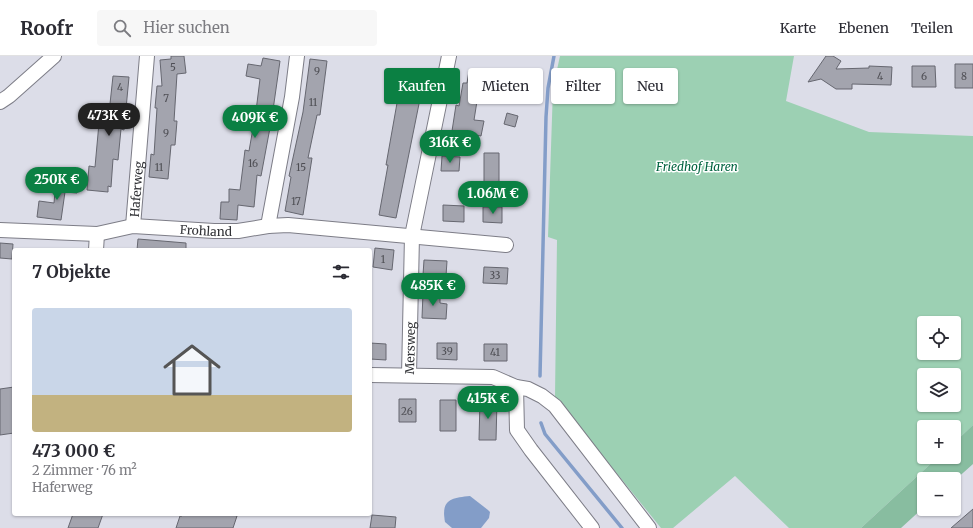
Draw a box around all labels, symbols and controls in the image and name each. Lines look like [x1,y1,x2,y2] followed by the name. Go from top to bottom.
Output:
[97,10,377,46] search box
[20,16,73,40] text: Roofr
[111,17,133,39] icon: search
[143,18,230,37] text: Hier suchen
[780,19,816,37] text: Karte
[838,19,889,37] text: Ebenen
[911,19,953,37] text: Teilen
[170,61,176,74] house number: 5
[314,65,320,78] house number: 9
[384,68,460,104] chip: Kaufen
[468,68,543,104] chip: Mieten
[551,68,615,104] chip: Filter
[623,68,678,104] chip: Neu
[877,70,883,83] house number: 4
[921,70,927,83] house number: 6
[961,70,967,83] house number: 8
[117,81,123,94] house number: 4
[163,92,169,105] house number: 7
[309,96,318,109] house number: 11
[76,103,142,137] pin: 473K €
[222,105,288,139] pin: 409K €
[87,107,131,124] text: 473K €
[232,109,278,126] text: 409K €
[163,127,169,140] house number: 9
[417,130,483,164] pin: 316K €
[429,134,471,151] text: 316K €
[248,157,258,170] house number: 16
[655,159,738,174] park label: Friedhof Haren
[126,160,146,218] street label: Haferweg
[155,161,164,174] house number: 11
[296,161,306,174] house number: 15
[24,167,90,201] pin: 250K €
[34,171,80,188] text: 250K €
[456,181,530,215] pin: 1.06M €
[467,185,519,202] text: 1.06M €
[291,195,301,208] house number: 17
[179,221,232,239] street label: Frohland
[381,253,386,266] house number: 1
[32,261,110,283] text: 7 Objekte
[330,261,352,283] icon: filters
[490,269,501,282] house number: 33
[400,273,466,307] pin: 485K €
[410,277,456,294] text: 485K €
[917,316,961,516] map controls
[917,316,961,360] button: locate
[402,321,418,375] street label: Mersweg
[156,334,228,406] icon: home
[441,345,453,358] house number: 39
[490,346,500,359] house number: 41
[917,368,961,412] button: layers
[455,386,521,420] pin: 415K €
[467,390,509,407] text: 415K €
[401,405,413,418] house number: 26
[917,420,961,464] button: +
[32,440,115,462] text: 473 000 €
[32,462,137,479] text: 2 Zimmer · 76 m²
[917,472,961,516] button: −
[32,479,93,496] text: Haferweg

